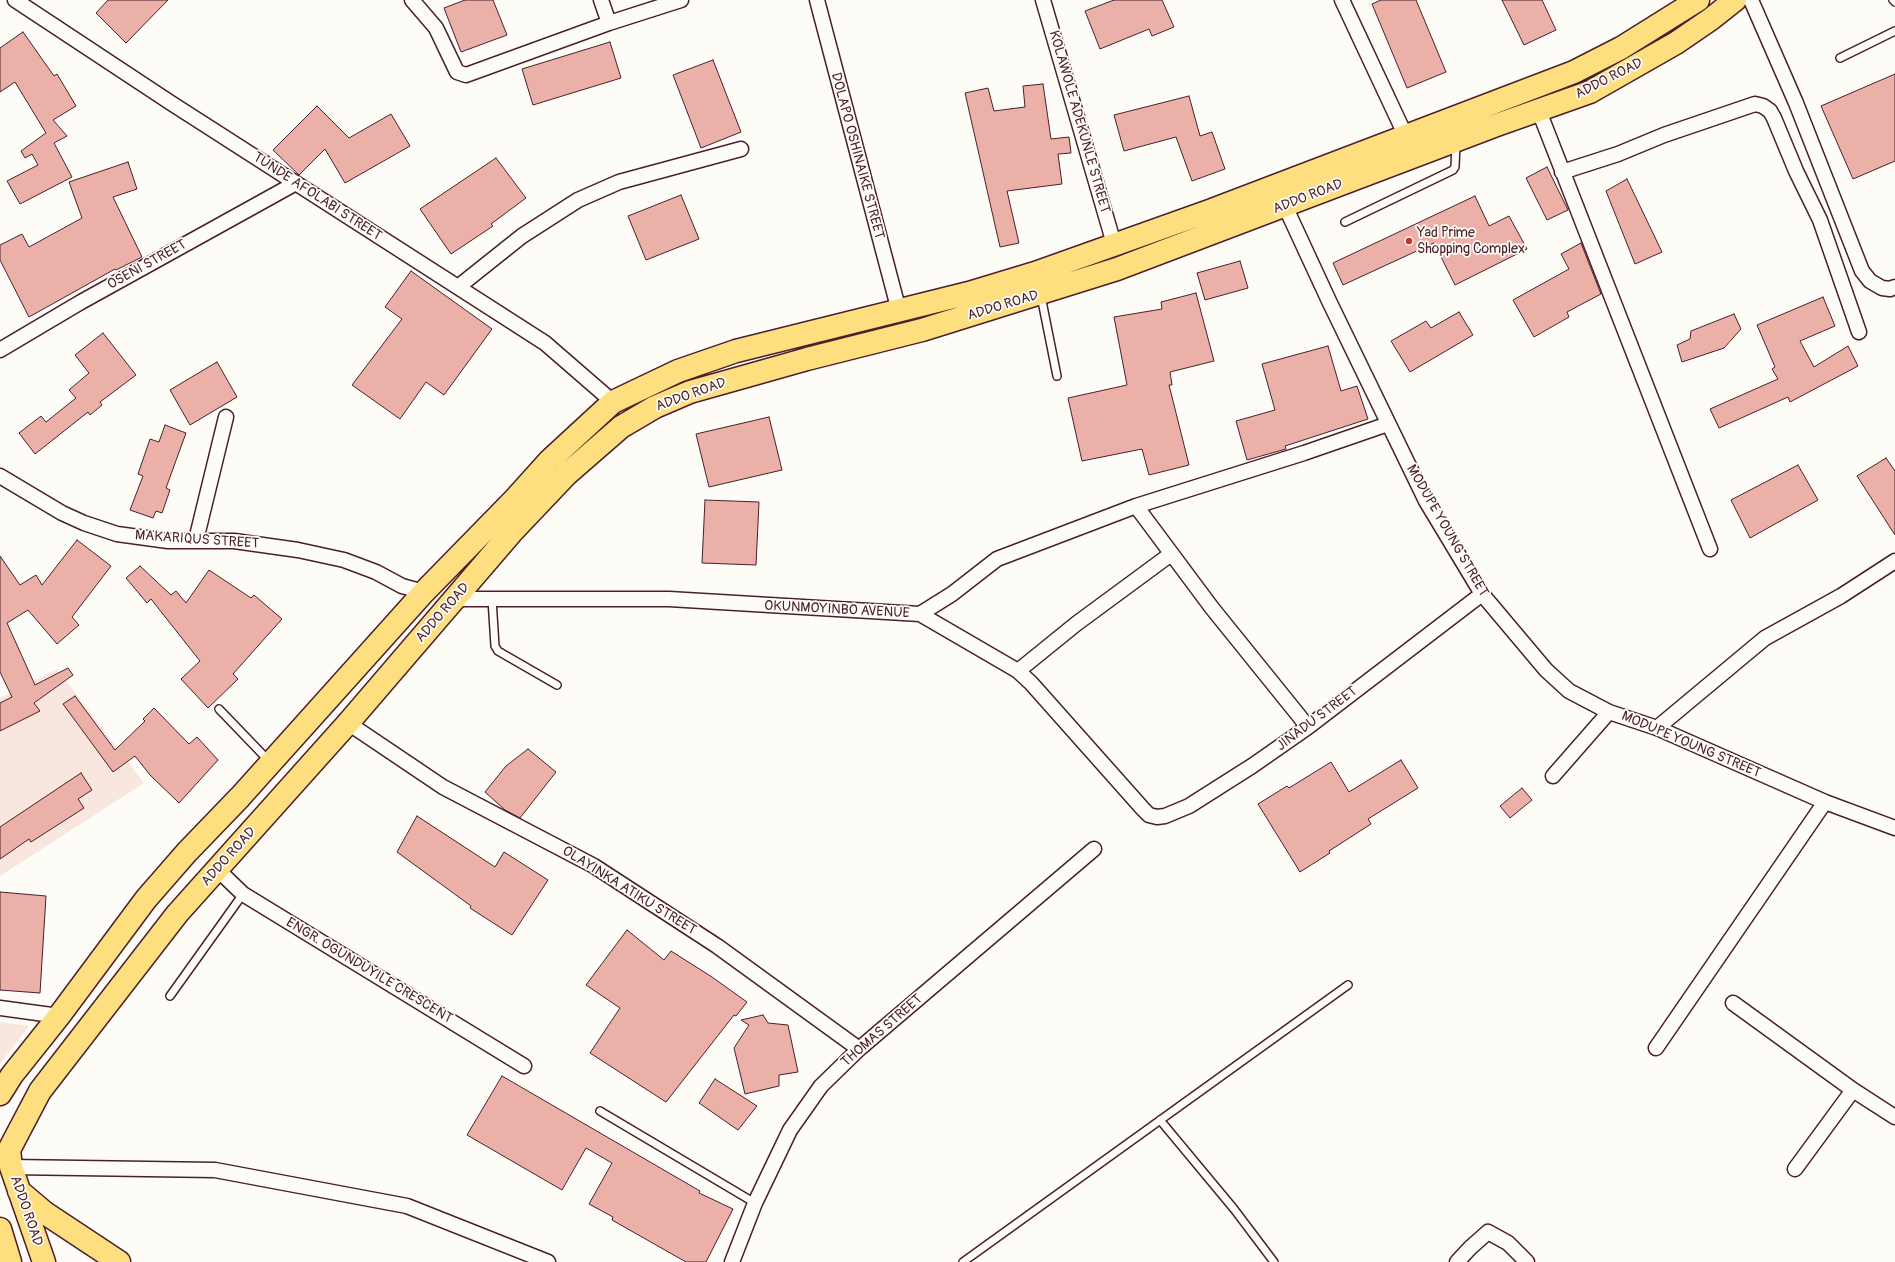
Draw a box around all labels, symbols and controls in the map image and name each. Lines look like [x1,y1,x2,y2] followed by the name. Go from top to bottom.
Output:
[1045,29,1113,215] street label: KOLAWOLE ADEKUNLE STREET
[1572,55,1646,103] street label: ADDO ROAD
[827,71,887,241] street label: DOLAPO OSHINAIKE STREET
[250,149,384,245] street label: TUNDE AFOLABI STREET
[1271,176,1345,218] street label: ADDO ROAD
[1417,225,1525,258] place label: Yad Prime Shopping Complex
[105,236,189,294] street label: OSENI STREET
[1404,236,1414,246] marker: Yad Prime Shopping Complex
[965,287,1041,325] street label: ADDO ROAD
[654,375,728,415] street label: ADDO ROAD
[1402,462,1492,600] street label: MODUPE YOUNG STREET
[134,527,260,553] street label: MAKARIQUS STREET
[413,580,473,646] street label: ADDO ROAD
[764,598,910,622] street label: OKUNMOYINBO AVENUE
[1273,683,1361,755] street label: JINADU STREET
[1619,708,1763,782] street label: MODUPE YOUNG STREET
[198,824,260,890] street label: ADDO ROAD
[559,843,699,939] street label: OLAYINKA ATIKU STREET
[283,915,455,1027] street label: ENGR. OGUNDUYILE CRESCENT
[838,991,926,1071] street label: THOMAS STREET
[6,1174,46,1248] street label: ADDO ROAD

